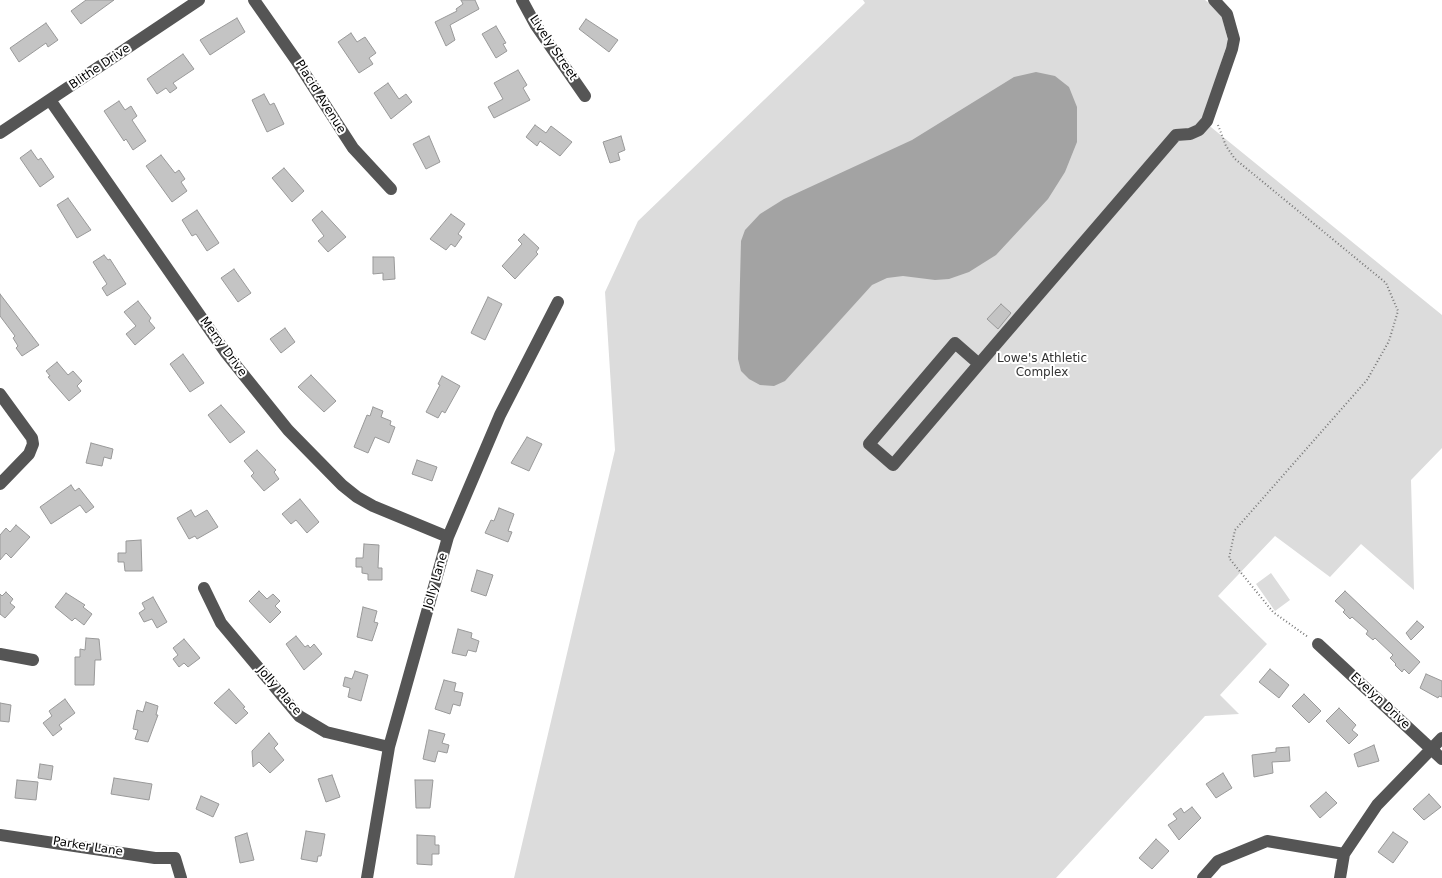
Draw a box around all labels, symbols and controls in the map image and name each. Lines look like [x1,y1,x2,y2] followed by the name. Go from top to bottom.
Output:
[526,13,580,83] street label: Lively Street
[67,41,133,93] street label: Blithe Drive
[292,58,348,136] street label: Placid Avenue
[197,314,249,380] street label: Merry Drive
[997,352,1087,380] park label: Lowe's Athletic Complex
[421,551,451,611] street label: Jolly Lane
[254,663,304,719] street label: Jolly Place
[1347,670,1413,732] street label: Evelyn Drive
[52,834,124,860] street label: Parker Lane

